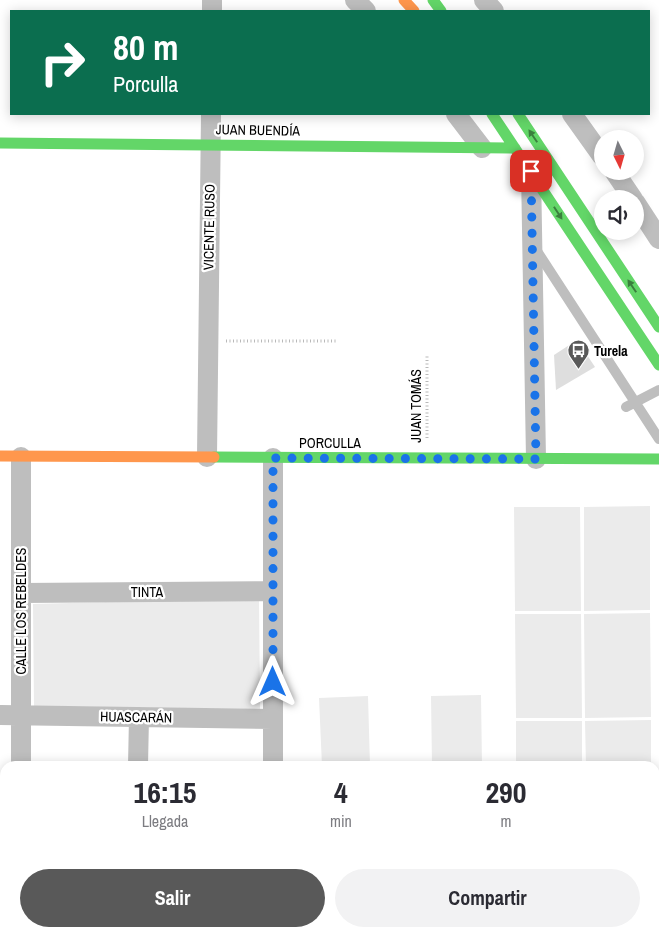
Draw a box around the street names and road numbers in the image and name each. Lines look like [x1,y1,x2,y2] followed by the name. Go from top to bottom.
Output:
[216,120,301,140] street label: JUAN BUENDÍA
[199,184,219,270] street label: VICENTE RUSO
[407,369,425,443] street label: JUAN TOMÁS
[299,434,361,452] street label: PORCULLA
[12,547,30,674] street label: CALLE LOS REBELDES
[131,583,164,601] street label: TINTA
[100,707,172,727] street label: HUASCARÁN

